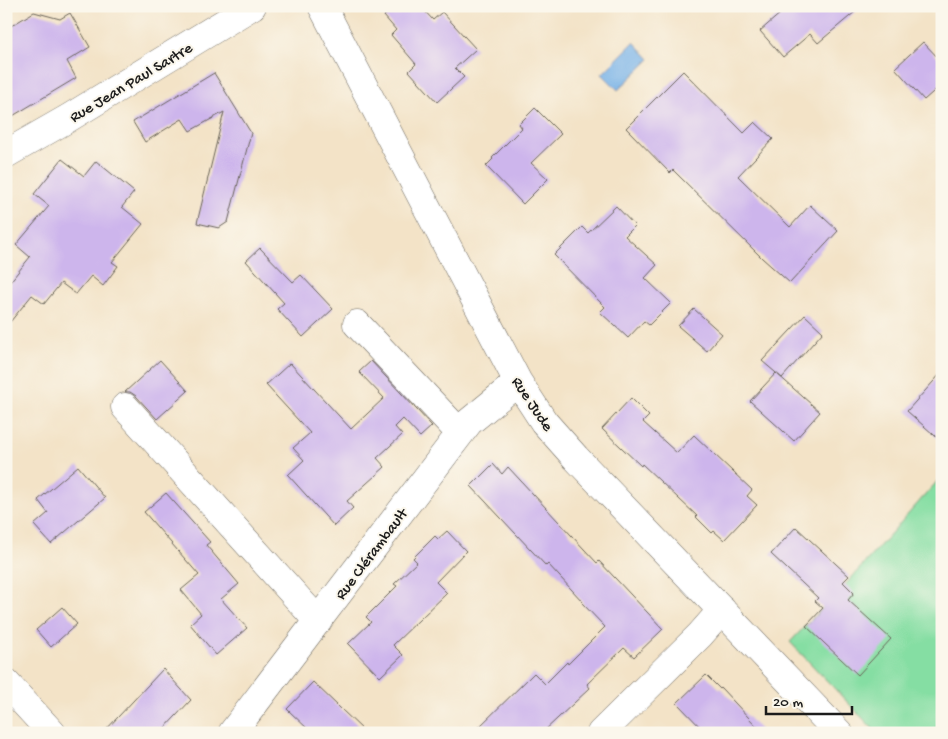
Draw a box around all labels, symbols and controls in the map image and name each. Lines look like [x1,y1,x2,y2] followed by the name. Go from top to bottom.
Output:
[67,39,197,128] street label: Rue Jean Paul Sartre
[506,374,557,436] street label: Rue Jude
[332,505,414,604] street label: Rue Clérambault
[766,684,852,716] scale bar
[773,694,803,712] text: 20 m

